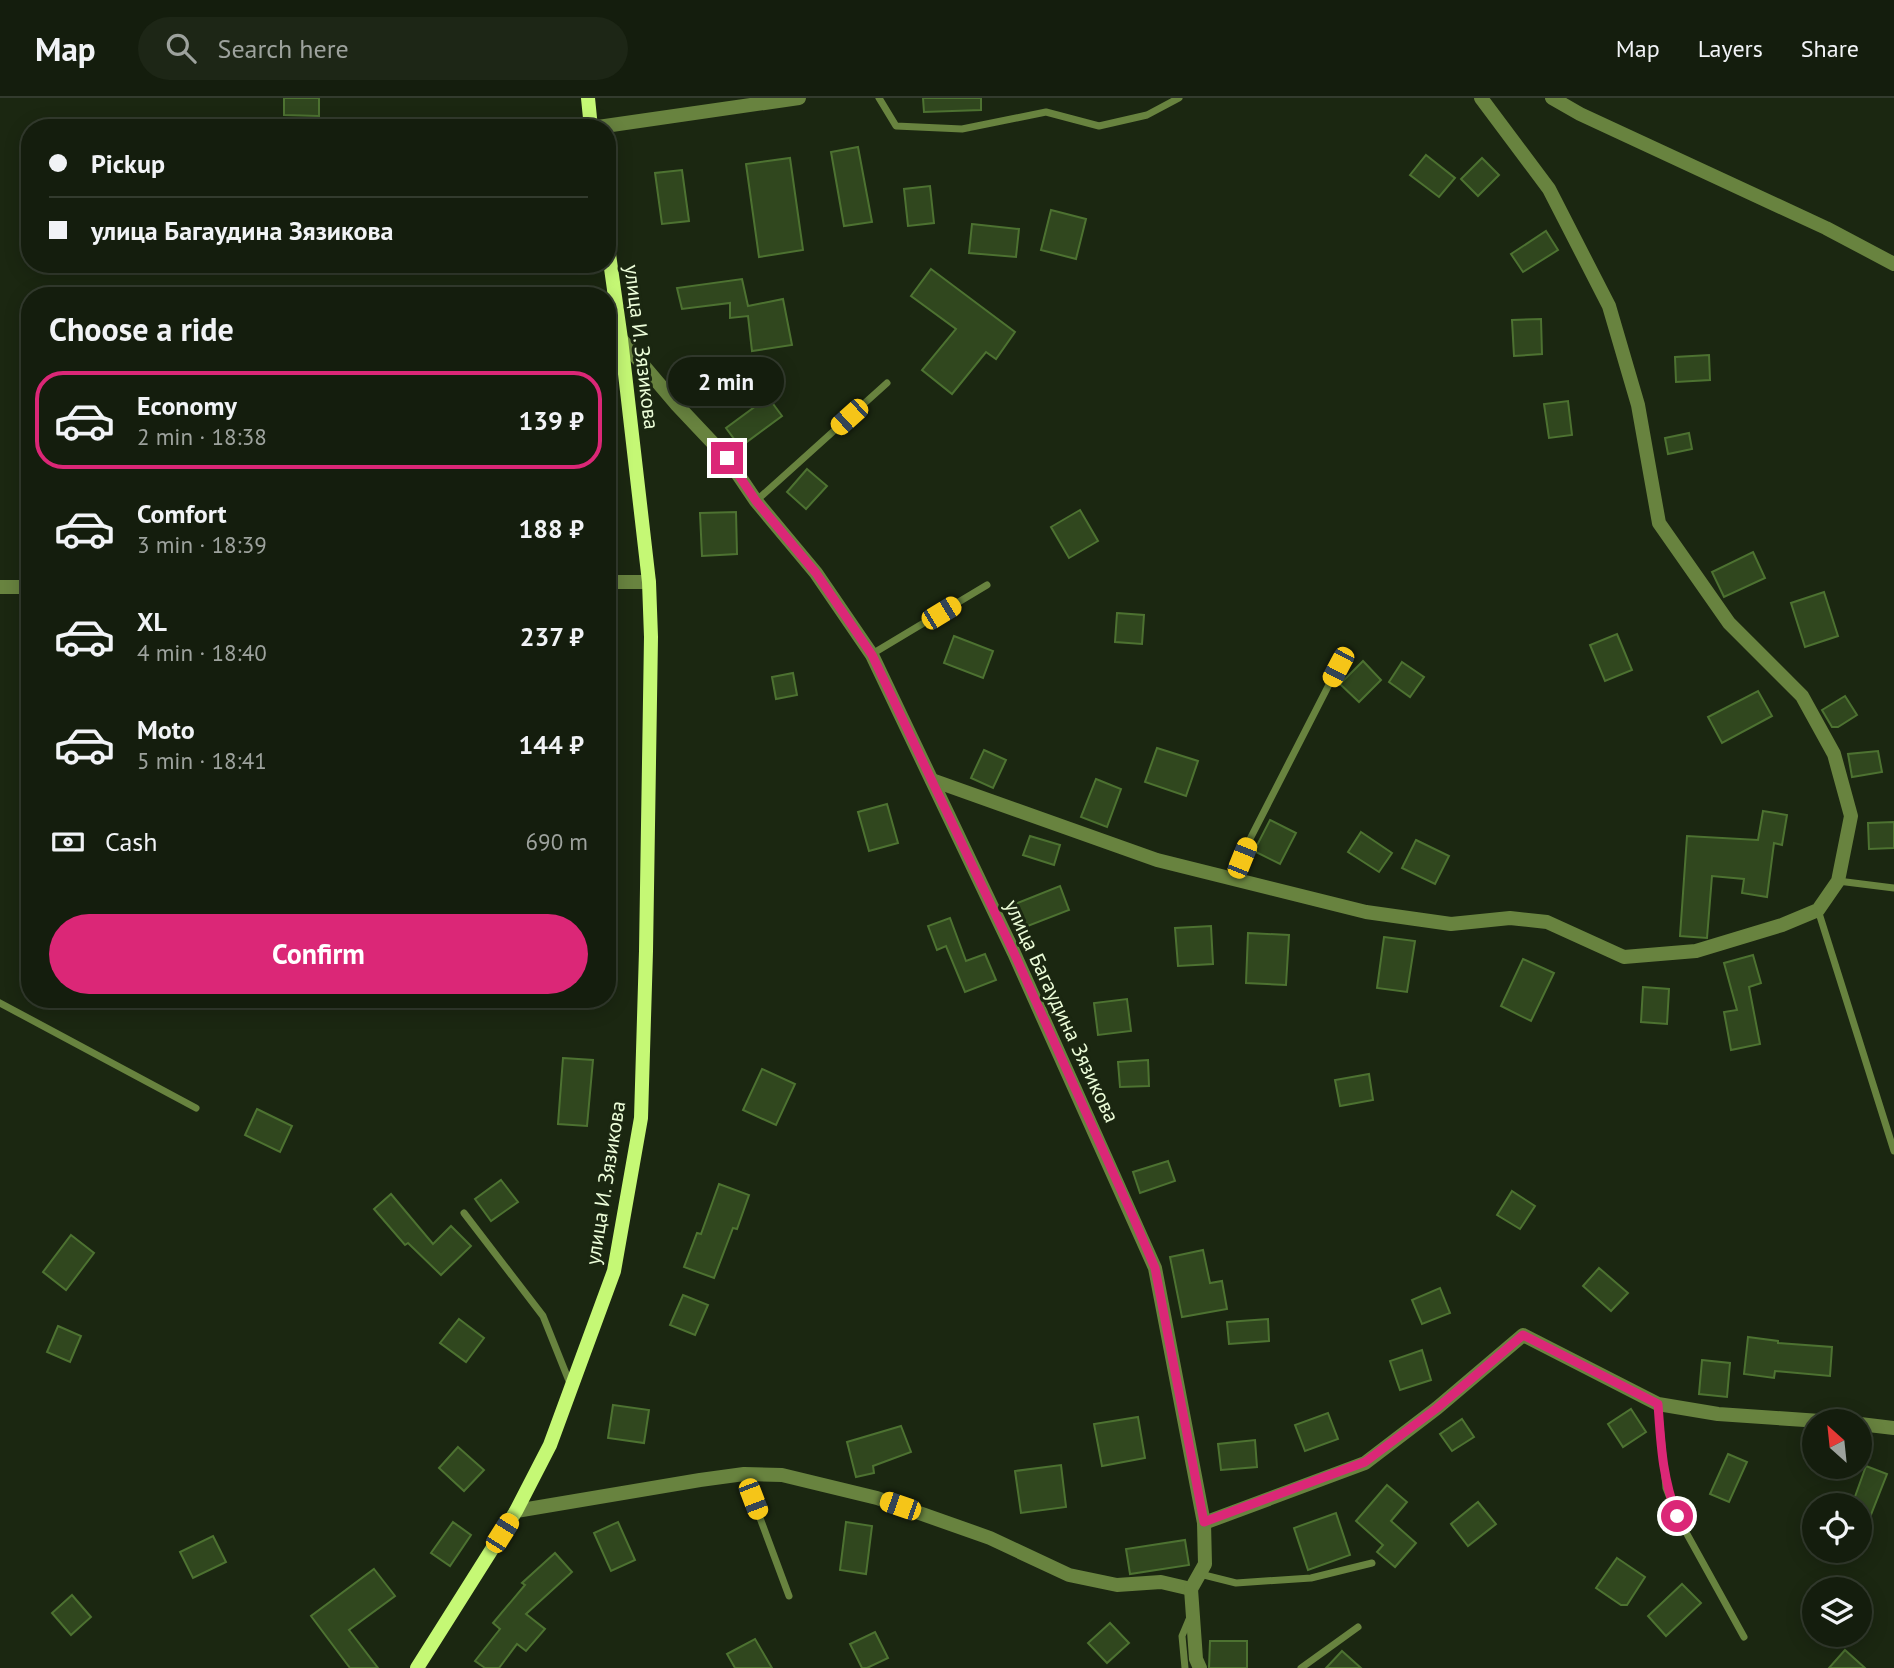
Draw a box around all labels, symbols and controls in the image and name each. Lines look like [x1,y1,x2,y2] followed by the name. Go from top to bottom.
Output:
[138,17,628,80] search box
[35,27,96,70] text: Map
[162,29,200,67] icon: search
[218,32,349,65] text: Search here
[1616,33,1660,64] text: Map
[1698,33,1763,64] text: Layers
[1801,33,1859,64] text: Share
[91,147,165,180] text: Pickup
[91,214,393,247] text: улица Багаудина Зязикова
[618,263,666,431] street label: улица И. Зязикова
[49,308,234,350] text: Choose a ride
[669,356,785,406] callout: 2 min
[698,367,754,396] text: 2 min
[53,389,116,452] icon: car
[137,389,237,422] text: Economy
[827,395,872,439] car
[518,404,584,437] text: 139 ₽
[137,422,267,451] text: 2 min · 18:38
[711,442,743,474] route end
[53,497,116,560] icon: car
[137,497,227,530] text: Comfort
[518,512,584,545] text: 188 ₽
[137,530,267,559] text: 3 min · 18:39
[918,593,965,633] car
[53,605,116,668] icon: car
[137,605,167,638] text: XL
[520,620,584,653] text: 237 ₽
[137,638,267,667] text: 4 min · 18:40
[1319,644,1358,690] car
[53,713,116,776] icon: car
[137,713,195,746] text: Moto
[518,728,584,761] text: 144 ₽
[137,746,267,775] text: 5 min · 18:41
[49,823,87,861] icon: cash
[105,825,157,858] text: Cash
[526,827,588,856] text: 690 m
[1225,835,1260,881] car
[998,895,1126,1127] street label: улица Багаудина Зязикова
[49,914,588,994] button: Confirm
[579,1099,631,1267] street label: улица И. Зязикова
[1802,1409,1872,1479] north arrow
[1802,1409,1872,1647] map controls
[736,1476,771,1522] car
[877,1489,924,1523] car
[1802,1493,1872,1563] button: locate
[1661,1500,1693,1532] route start
[482,1510,523,1556] car
[1802,1577,1872,1647] button: layers

